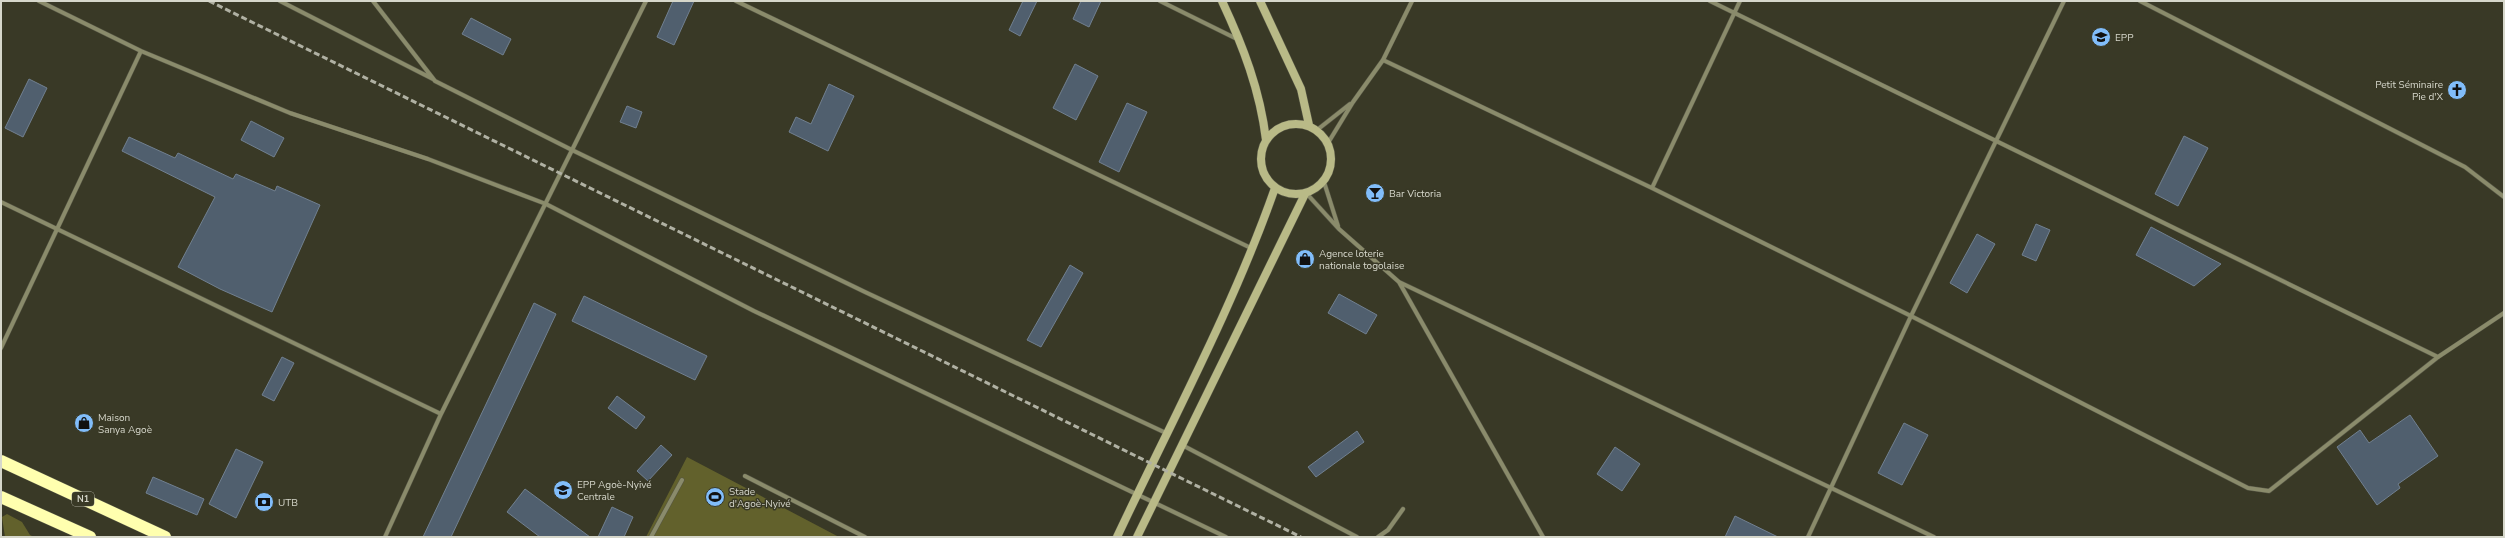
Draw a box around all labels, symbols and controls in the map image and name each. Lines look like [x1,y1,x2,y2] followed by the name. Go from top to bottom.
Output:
[2090,26,2112,48] school or university icon: EPP
[2115,31,2134,45] place label: EPP
[2375,78,2443,104] place label: Petit Séminaire Pie d'X
[2446,79,2468,101] church icon: Petit Séminaire Pie d'X
[1364,182,1386,204] bar icon: Bar Victoria
[1389,187,1441,201] place label: Bar Victoria
[1319,247,1404,273] place label: Agence loterie nationale togolaise
[1294,248,1316,270] shop icon: Agence loterie nationale togolaise
[98,411,152,437] place label: Maison Sanya Agoè
[73,412,95,434] shop icon: Maison Sanya Agoè
[577,478,652,504] place label: EPP Agoè-Nyivé Centrale
[552,479,574,501] school or university icon: EPP Agoè-Nyivé Centrale
[729,485,791,511] place label: Stade d'Agoè-Nyivé
[704,486,726,508] sports icon: Stade d'Agoè-Nyivé
[253,491,275,513] bank icon: UTB
[72,492,94,506] road number: N1
[278,496,298,510] place label: UTB

